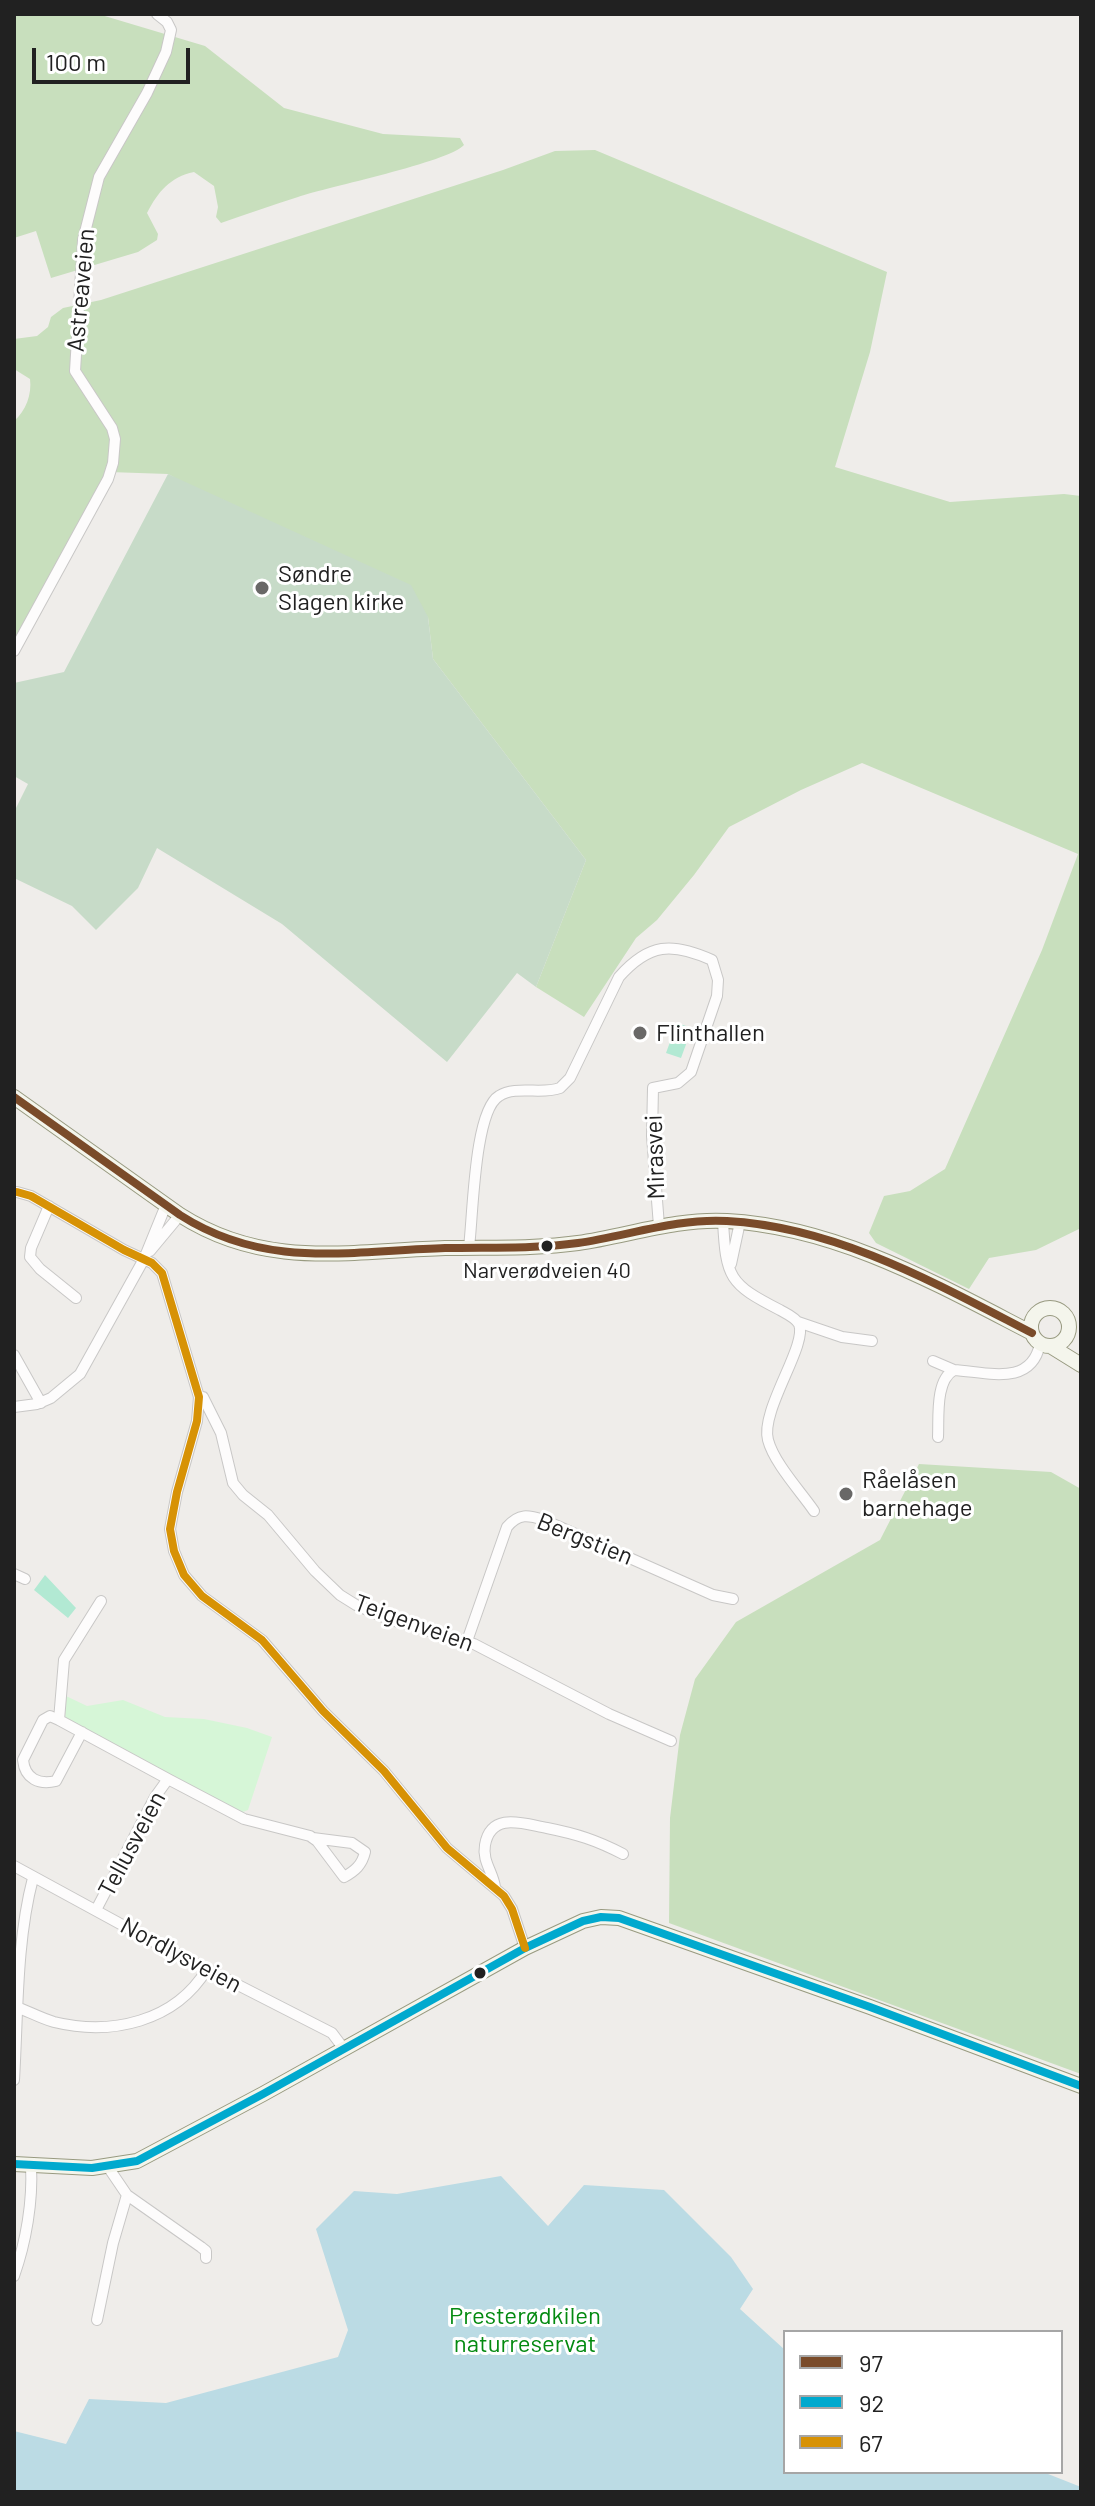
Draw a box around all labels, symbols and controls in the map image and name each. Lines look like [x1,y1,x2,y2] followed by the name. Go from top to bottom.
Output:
[36,32,194,82] scale bar
[46,47,106,76] text: 100 m
[61,227,101,353] street label: Astreaveien
[278,560,404,616] place label: Søndre Slagen kirke
[253,579,271,597] marker: Søndre Slagen kirke
[656,1019,765,1047] place label: Flinthallen
[631,1024,649,1042] marker: Flinthallen
[639,1114,671,1200] street label: Mirasvei
[539,1238,555,1254] marker: Narverødveien 40
[463,1258,631,1284] place label: Narverødveien 40
[862,1466,972,1522] place label: Råelåsen barnehage
[837,1485,855,1503] marker: Råelåsen barnehage
[533,1507,637,1571] street label: Bergstien
[350,1588,478,1658] street label: Teigenveien
[92,1786,172,1902] street label: Tellusveien
[115,1911,247,1999] street label: Nordlysveien
[472,1965,488,1981] unlabelled marker
[449,2302,601,2358] park label: Presterødkilen naturreservat
[783,2330,1063,2474] legend
[859,2348,883,2377] text: 97
[859,2388,884,2417] text: 92
[859,2428,883,2457] text: 67

